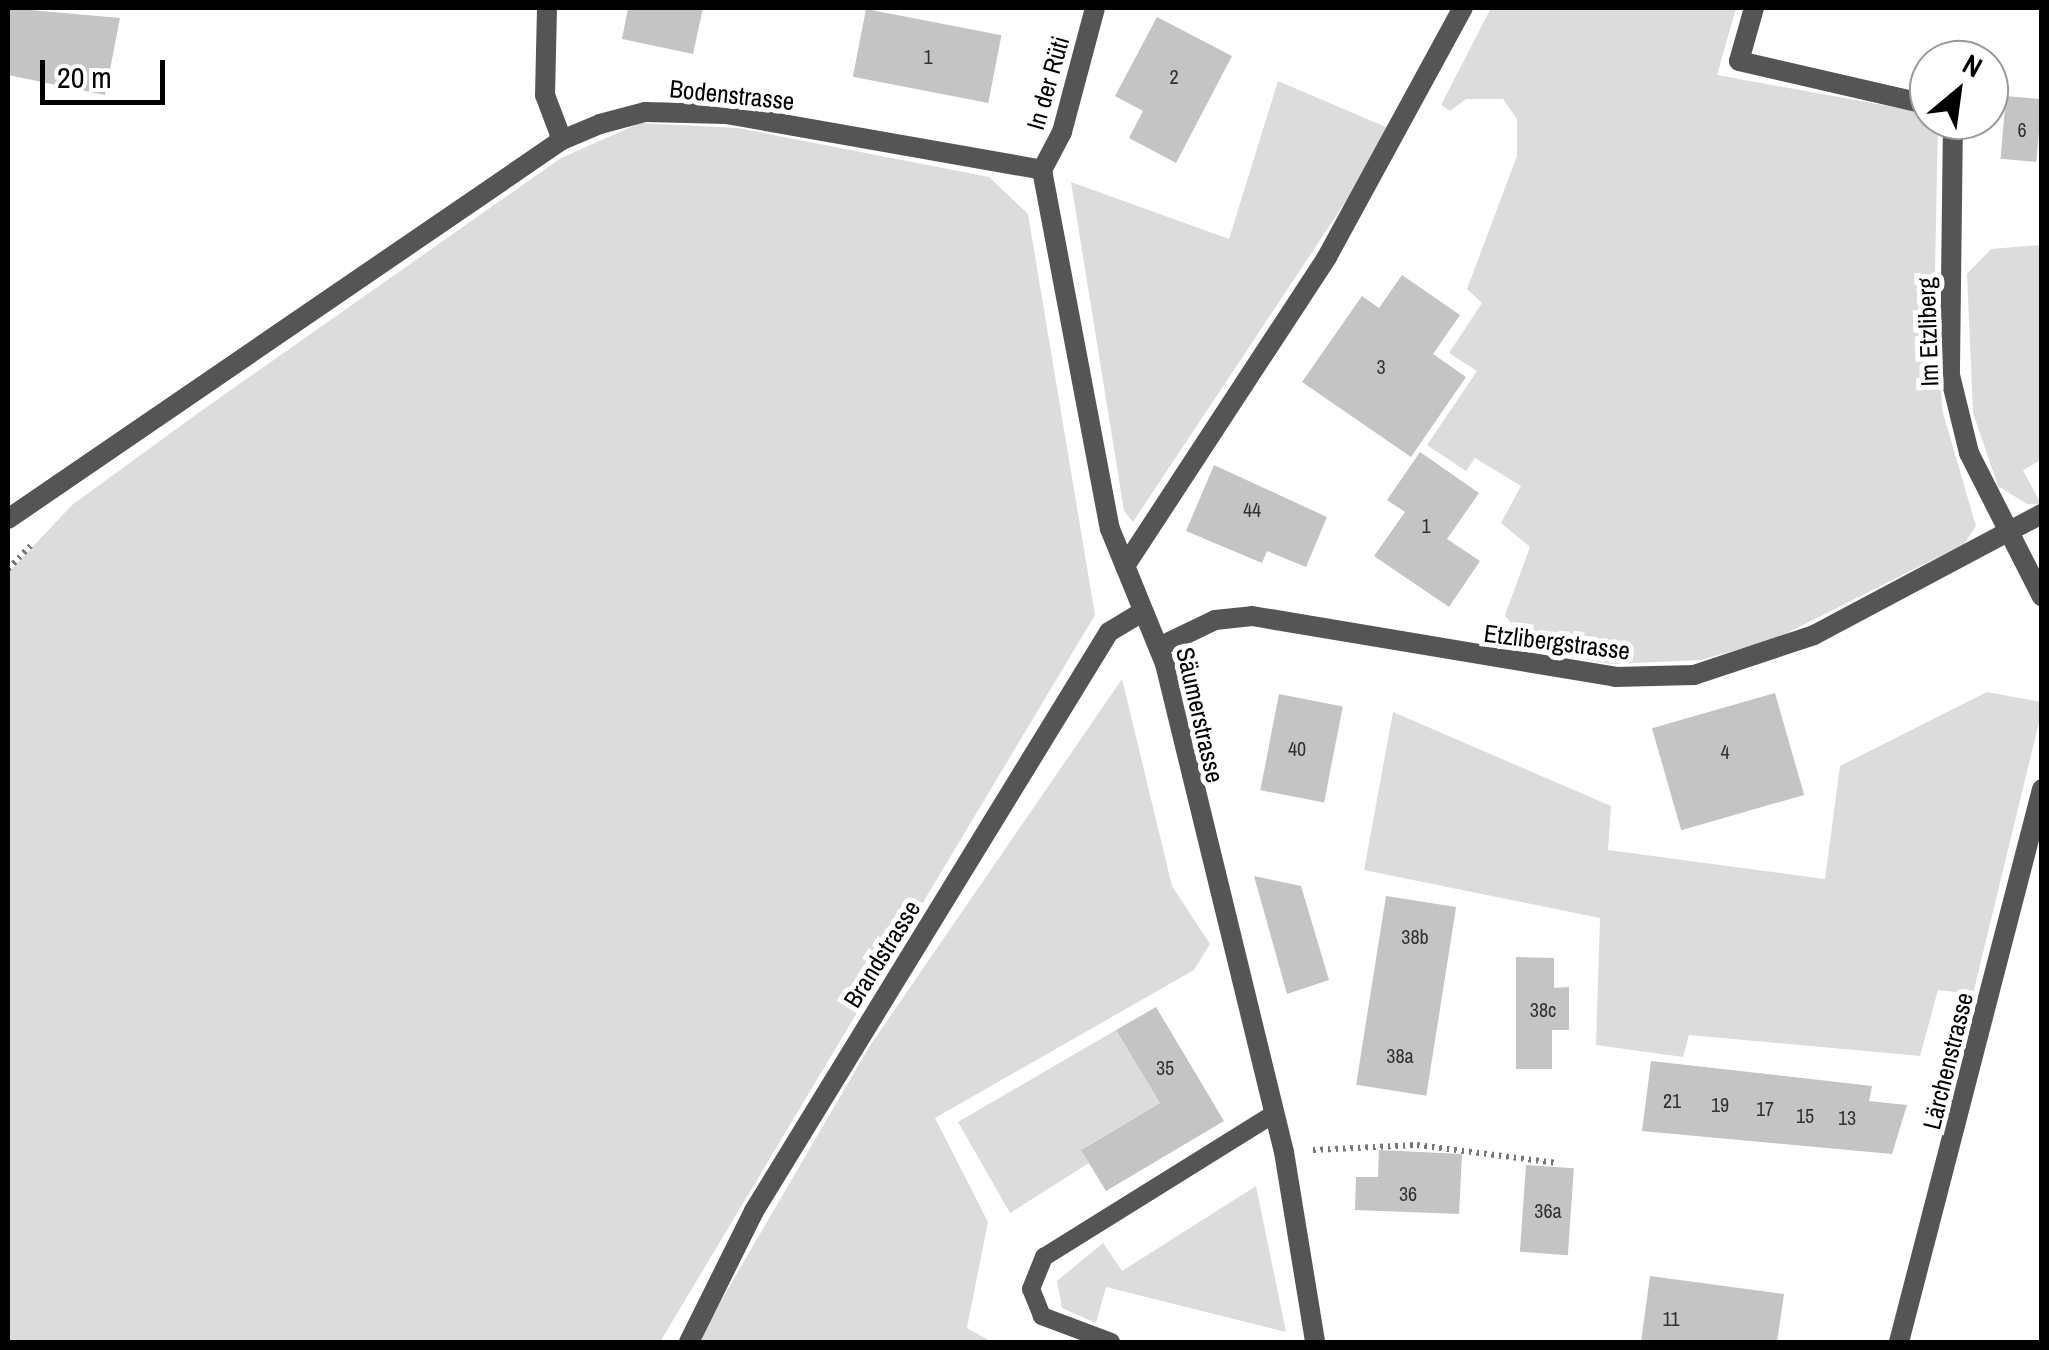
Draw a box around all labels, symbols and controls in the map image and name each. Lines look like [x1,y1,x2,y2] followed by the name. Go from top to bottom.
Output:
[1020,33,1076,133] street label: In der Rüti
[45,40,170,102] scale bar
[1909,40,2009,140] north arrow
[923,44,933,68] house number: 1
[1956,45,1989,86] text: N
[57,57,112,97] text: 20 m
[1169,64,1179,88] house number: 2
[668,74,796,116] street label: Bodenstrasse
[2017,117,2027,141] house number: 6
[1911,277,1945,387] street label: Im Etzliberg
[1376,354,1386,378] house number: 3
[1243,497,1261,521] house number: 44
[1421,513,1431,537] house number: 1
[1482,618,1632,666] street label: Etzlibergstrasse
[1170,644,1230,786] street label: Säumerstrasse
[1288,736,1306,760] house number: 40
[1720,739,1730,763] house number: 4
[837,895,927,1013] street label: Brandstrasse
[1401,924,1429,948] house number: 38b
[1916,989,1980,1133] street label: Lärchenstrasse
[1530,997,1556,1021] house number: 38c
[1386,1043,1414,1067] house number: 38a
[1156,1055,1174,1079] house number: 35
[1663,1088,1681,1112] house number: 21
[1711,1092,1729,1116] house number: 19
[1756,1096,1774,1120] house number: 17
[1796,1103,1814,1127] house number: 15
[1838,1105,1856,1129] house number: 13
[1399,1181,1417,1205] house number: 36
[1534,1198,1562,1222] house number: 36a
[1662,1306,1680,1330] house number: 11

